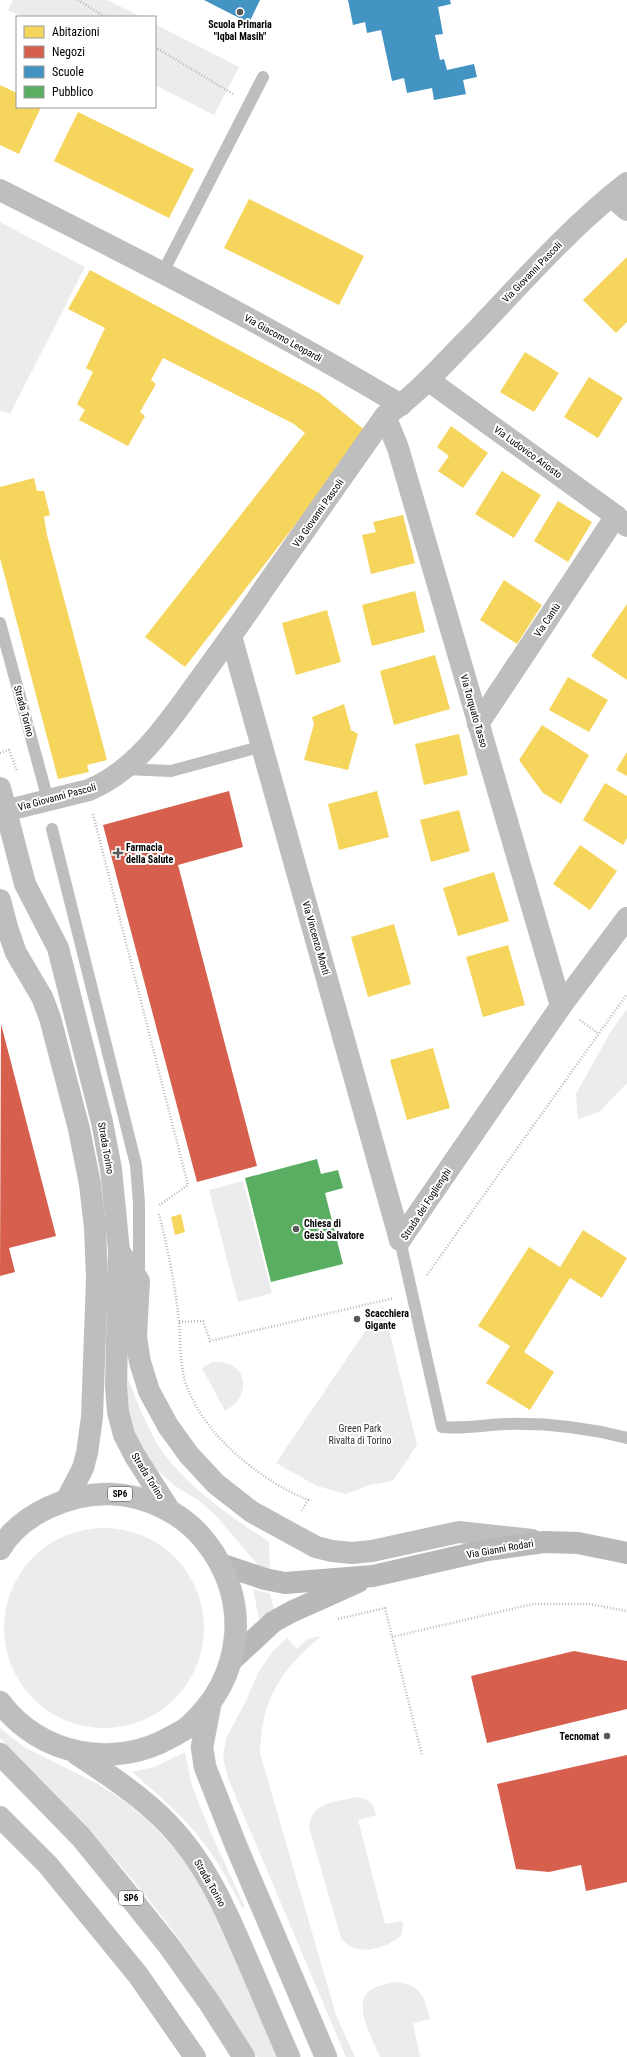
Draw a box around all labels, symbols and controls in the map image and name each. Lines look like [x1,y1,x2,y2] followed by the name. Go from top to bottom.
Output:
[235,7,245,17] marker: Scuola Primaria "Iqbal Masih"
[16,16,156,108] legend
[208,19,272,42] place label: Scuola Primaria "Iqbal Masih"
[52,25,100,39] text: Abitazioni
[52,45,85,59] text: Negozi
[52,65,84,79] text: Scuole
[52,85,93,99] text: Pubblico
[500,239,564,305] street label: Via Giovanni Pascoli
[242,312,324,364] street label: Via Giacomo Leopardi
[492,424,564,480] street label: Via Ludovico Ariosto
[290,477,346,549] street label: Via Giovanni Pascoli
[532,601,562,639] street label: Via Cantù
[458,673,490,749] street label: Via Torquato Tasso
[12,684,36,738] street label: Strada Torino
[17,781,97,813] street label: Via Giovanni Pascoli
[126,842,173,865] place label: Farmacia della Salute
[113,848,123,858] marker: Farmacia della Salute
[300,900,332,976] street label: Via Vincenzo Monti
[96,1121,116,1175] street label: Strada Torino
[399,1166,453,1242] street label: Strada dei Foglienghi
[304,1218,364,1241] place label: Chiesa di Gesù Salvatore
[291,1224,301,1234] marker: Chiesa di Gesù Salvatore
[365,1308,409,1331] place label: Scacchiera Gigante
[352,1314,362,1324] marker: Scacchiera Gigante
[328,1423,392,1446] park label: Green Park Rivalta di Torino
[129,1451,167,1501] street label: Strada Torino
[108,1487,132,1501] road number: SP6
[466,1538,534,1560] street label: Via Gianni Rodari
[560,1731,599,1742] place label: Tecnomat
[602,1731,612,1741] marker: Tecnomat
[192,1857,228,1909] street label: Strada Torino
[119,1891,143,1905] road number: SP6

